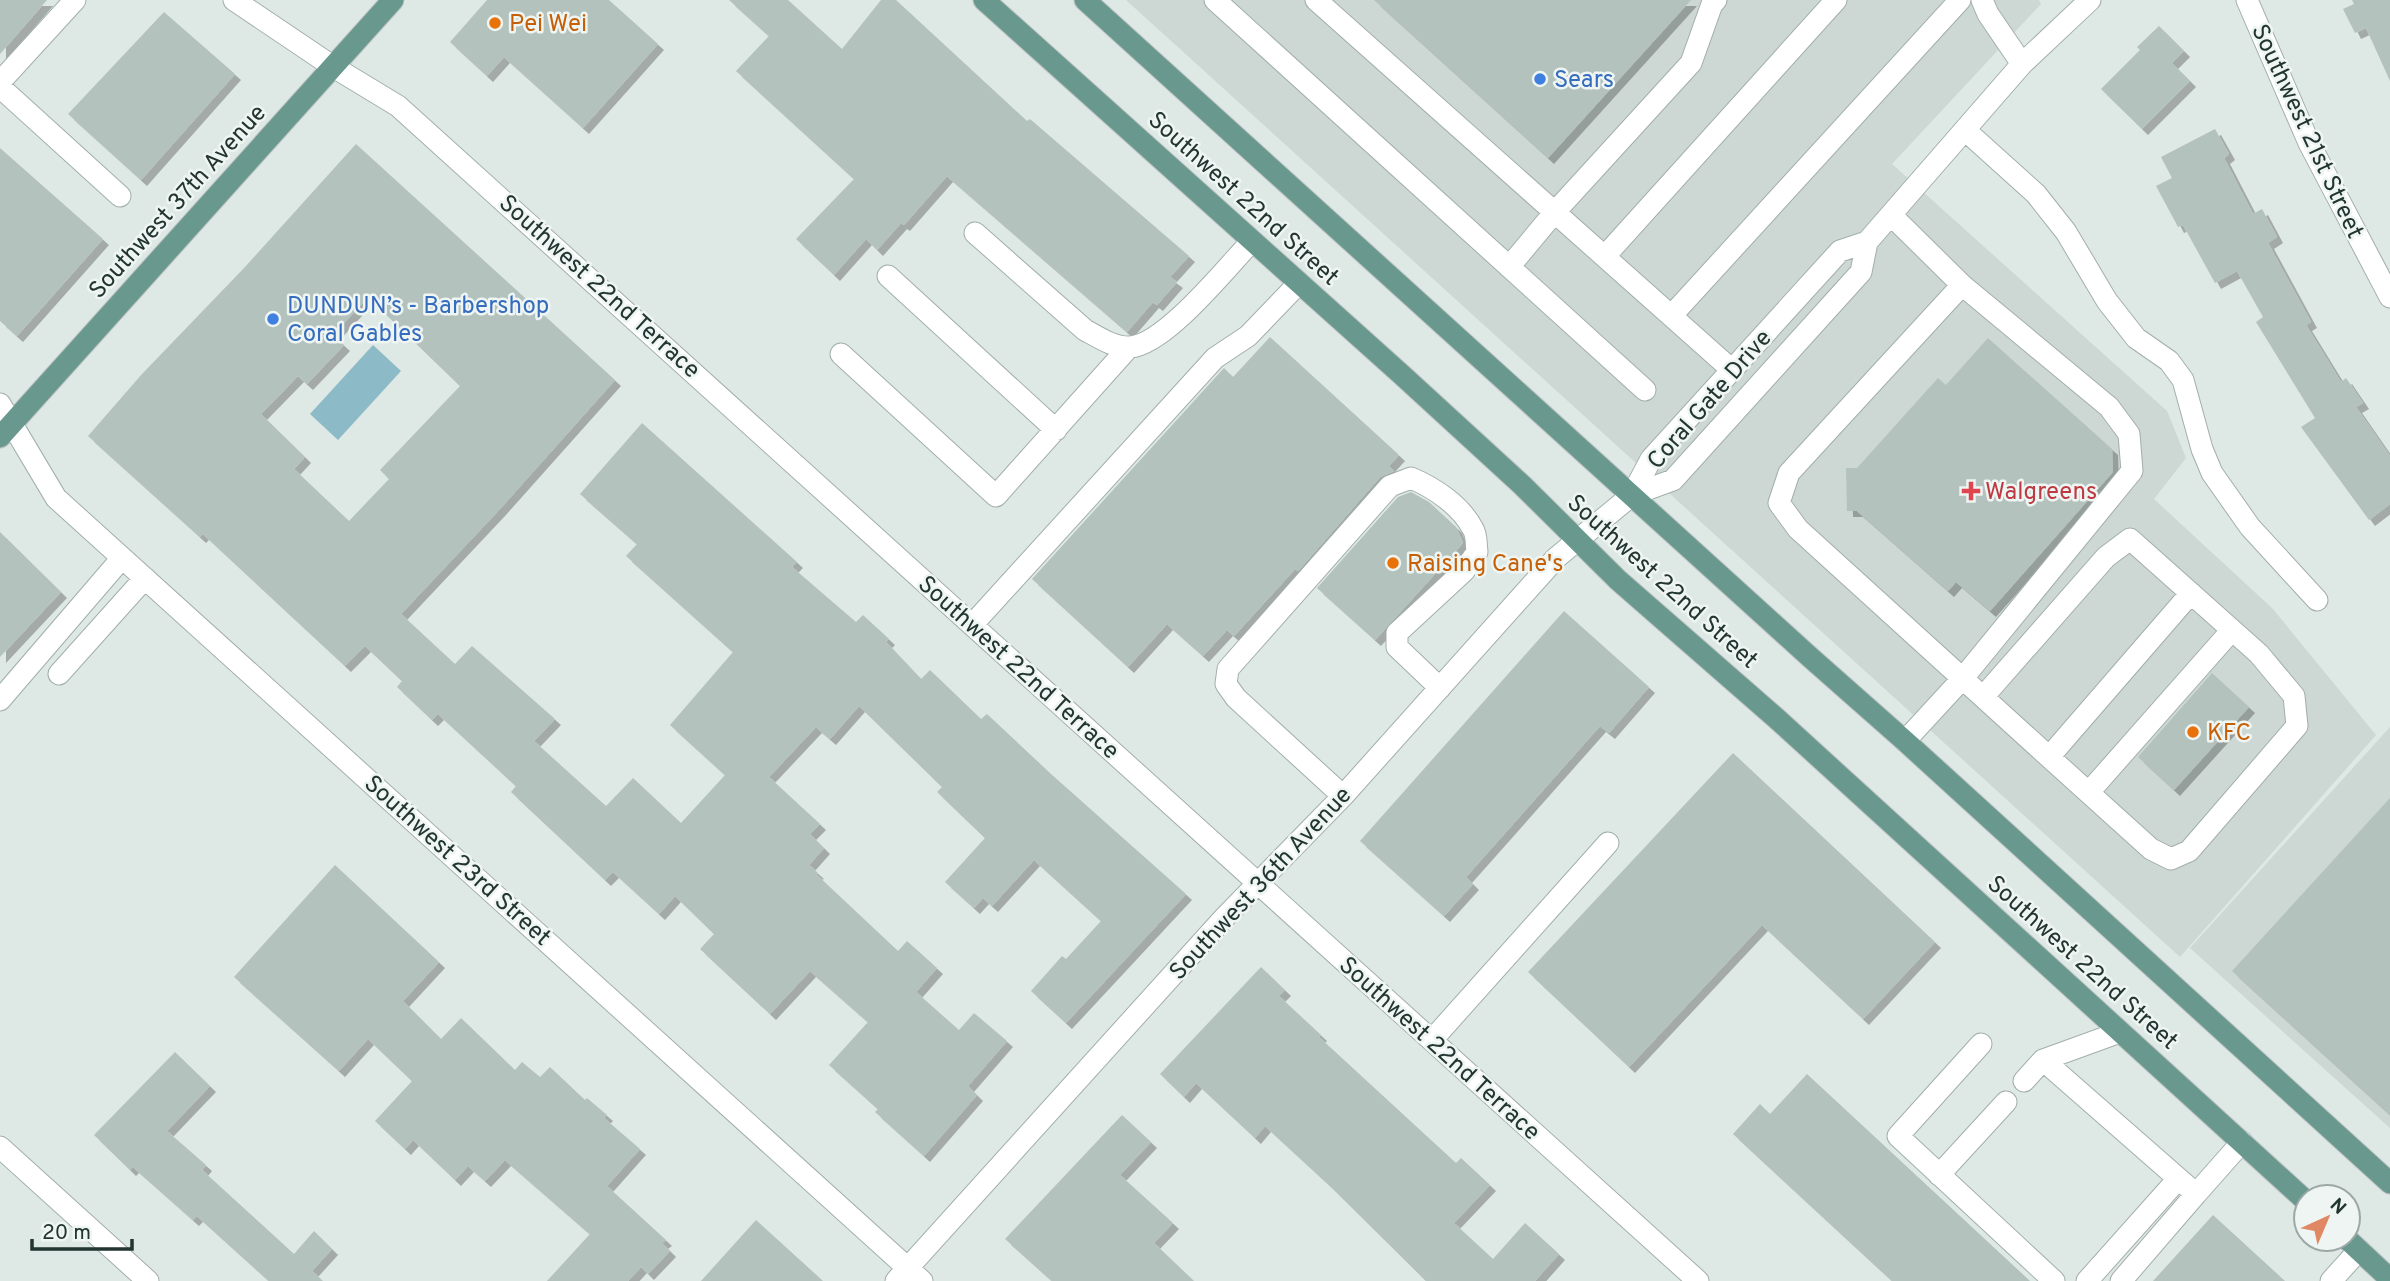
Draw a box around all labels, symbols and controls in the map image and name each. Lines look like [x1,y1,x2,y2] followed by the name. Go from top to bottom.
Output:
[509,10,587,40] place label: Pei Wei
[487,15,503,31] marker: Pei Wei
[2243,20,2369,244] street label: Southwest 21st Street
[1554,66,1614,96] place label: Sears
[1532,71,1548,87] marker: Sears
[83,99,274,306] street label: Southwest 37th Avenue
[1141,106,1344,293] street label: Southwest 22nd Street
[492,189,706,386] street label: Southwest 22nd Terrace
[287,292,549,350] place label: DUNDUN’s - Barbershop Coral Gables
[265,311,281,327] marker: DUNDUN’s - Barbershop Coral Gables
[1642,324,1779,476] street label: Coral Gate Drive
[1985,478,2097,508] place label: Walgreens
[1963,483,1979,499] marker: Walgreens
[1560,489,1763,676] street label: Southwest 22nd Street
[1407,550,1563,580] place label: Raising Cane's
[1385,555,1401,571] marker: Raising Cane's
[911,570,1125,767] street label: Southwest 22nd Terrace
[2207,719,2251,749] place label: KFC
[2185,724,2201,740] marker: KFC
[357,770,556,953] street label: Southwest 23rd Street
[1164,781,1359,987] street label: Southwest 36th Avenue
[1980,870,2183,1057] street label: Southwest 22nd Street
[1332,951,1546,1148] street label: Southwest 22nd Terrace
[2292,1183,2362,1253] north arrow
[2324,1194,2351,1221] text: N
[32,1208,131,1252] scale bar
[42,1220,91,1247] text: 20 m

